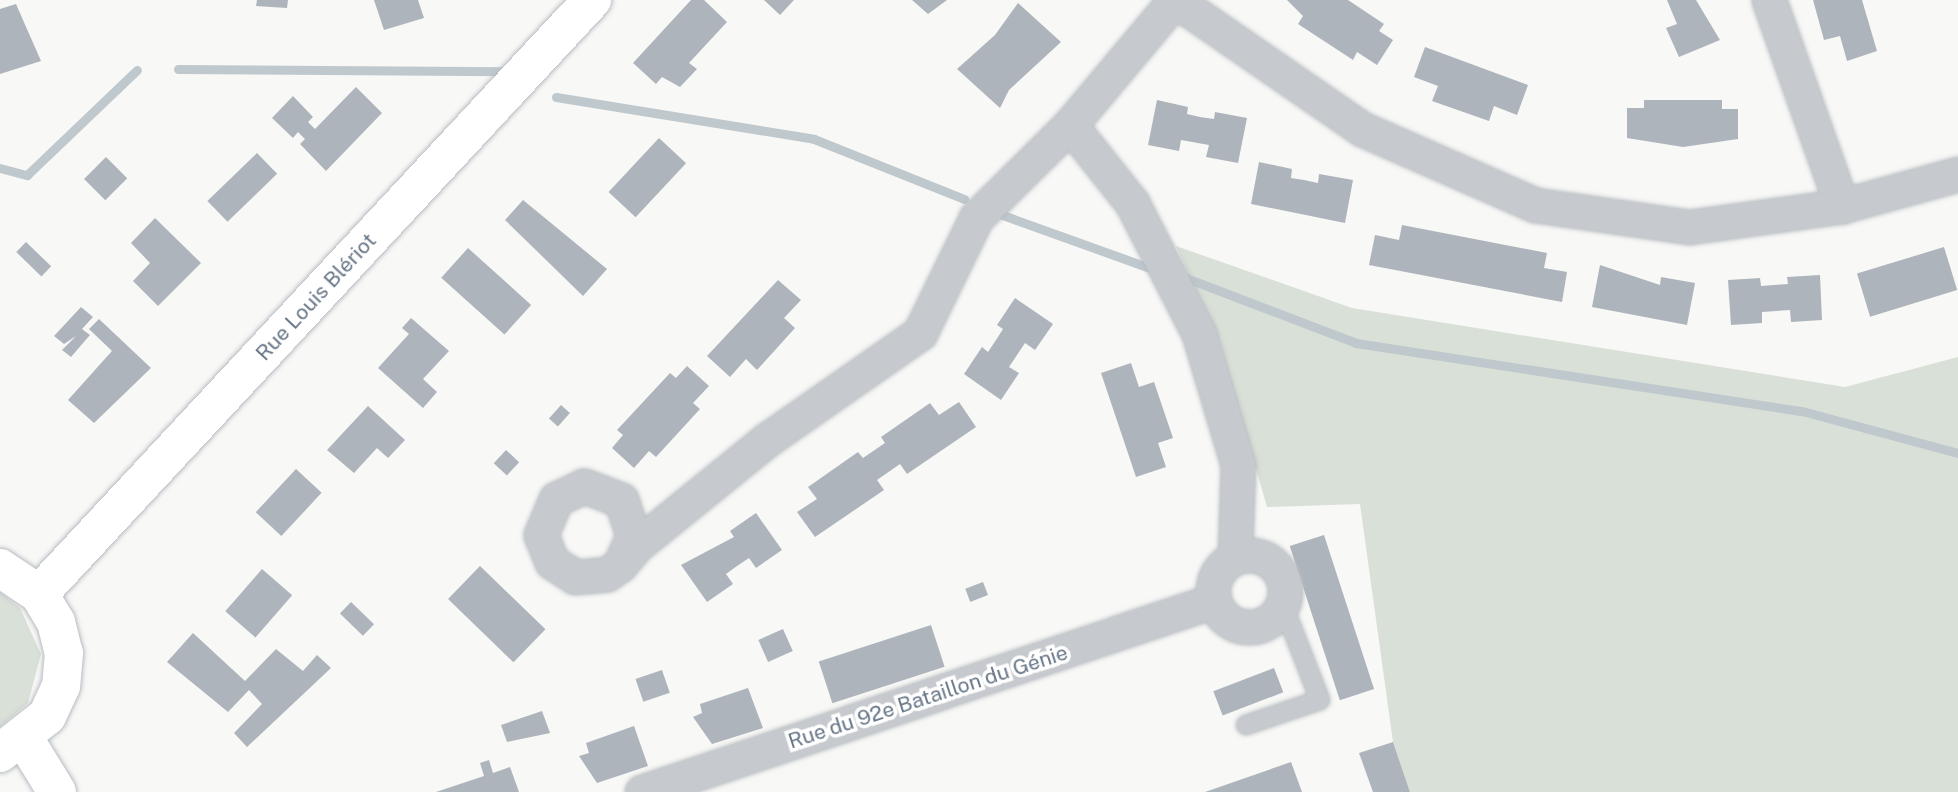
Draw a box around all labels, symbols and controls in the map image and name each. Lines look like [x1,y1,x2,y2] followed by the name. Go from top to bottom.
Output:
[251,228,381,366] street label: Rue Louis Blériot
[785,640,1071,754] street label: Rue du 92e Bataillon du Génie

